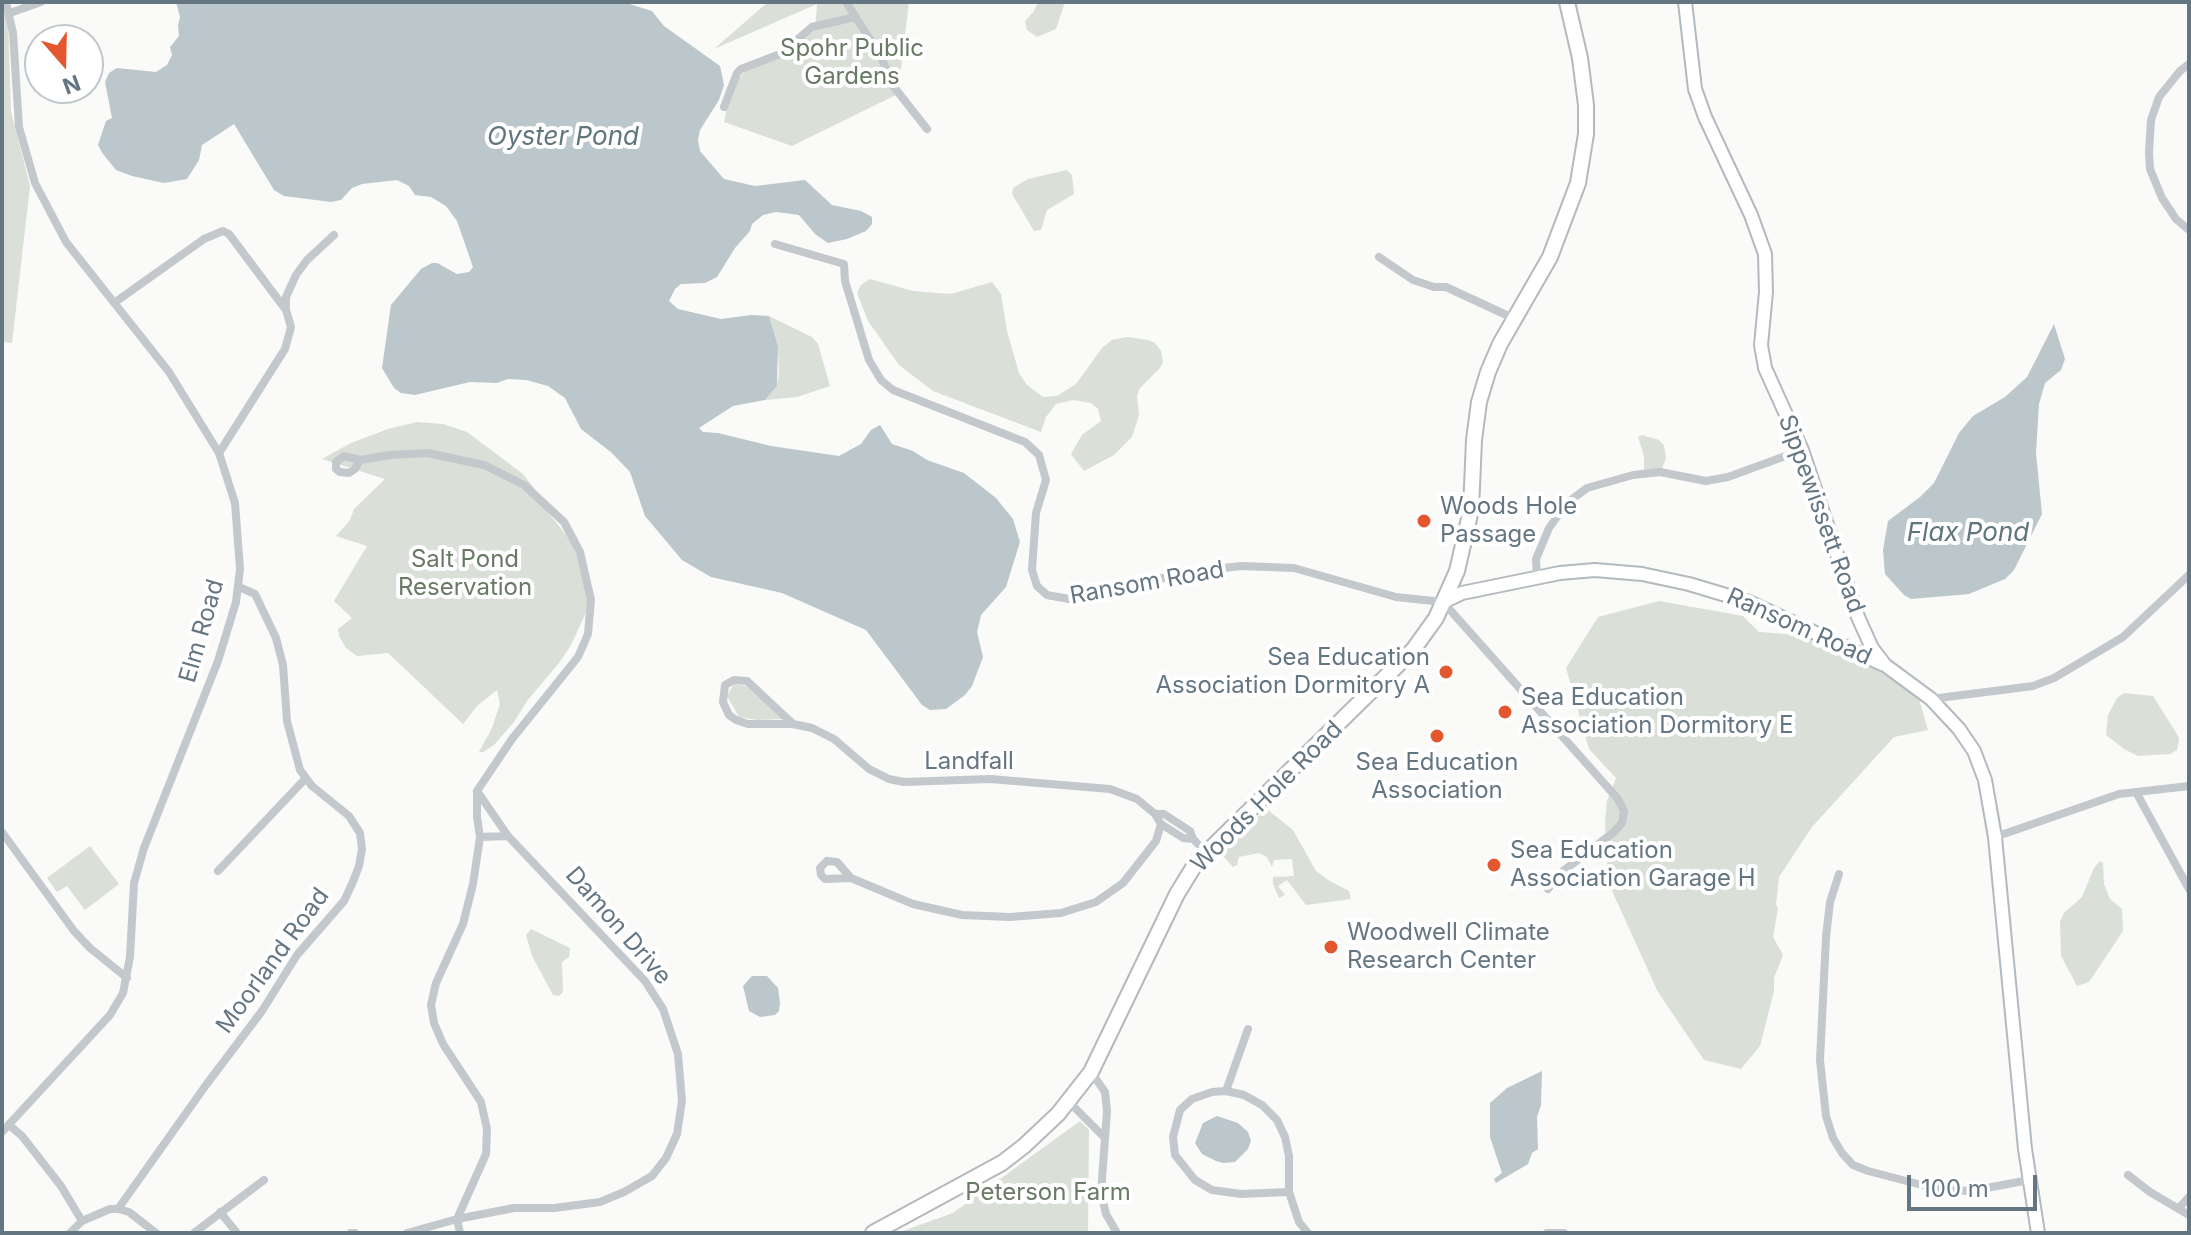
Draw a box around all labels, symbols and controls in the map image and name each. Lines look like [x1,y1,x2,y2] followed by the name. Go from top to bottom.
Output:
[24,24,104,104] north arrow
[780,35,924,91] park label: Spohr Public Gardens
[59,70,84,100] text: N
[487,121,639,153] water label: Oyster Pond
[1772,411,1870,617] street label: Sippewissett Road
[1440,493,1577,549] place label: Woods Hole Passage
[1415,512,1433,530] marker: Woods Hole Passage
[1907,517,2029,549] water label: Flax Pond
[398,546,532,602] park label: Salt Pond Reservation
[1068,555,1226,611] street label: Ransom Road
[174,576,230,686] street label: Elm Road
[1722,582,1876,672] street label: Ransom Road
[1156,644,1430,700] place label: Sea Education Association Dormitory A
[1437,663,1455,681] marker: Sea Education Association Dormitory A
[1521,684,1793,740] place label: Sea Education Association Dormitory E
[1496,703,1514,721] marker: Sea Education Association Dormitory E
[1185,715,1349,879] street label: Woods Hole Road
[1428,727,1446,745] marker: Sea Education Association
[924,748,1014,776] street label: Landfall
[1356,749,1518,805] place label: Sea Education Association
[1510,837,1755,893] place label: Sea Education Association Garage H
[1485,856,1503,874] marker: Sea Education Association Garage H
[559,861,677,991] street label: Damon Drive
[211,883,335,1039] street label: Moorland Road
[1347,919,1550,975] place label: Woodwell Climate Research Center
[1322,938,1340,956] marker: Woodwell Climate Research Center
[1911,1159,2041,1209] scale bar
[1921,1174,1989,1203] text: 100 m
[965,1179,1131,1207] park label: Peterson Farm

